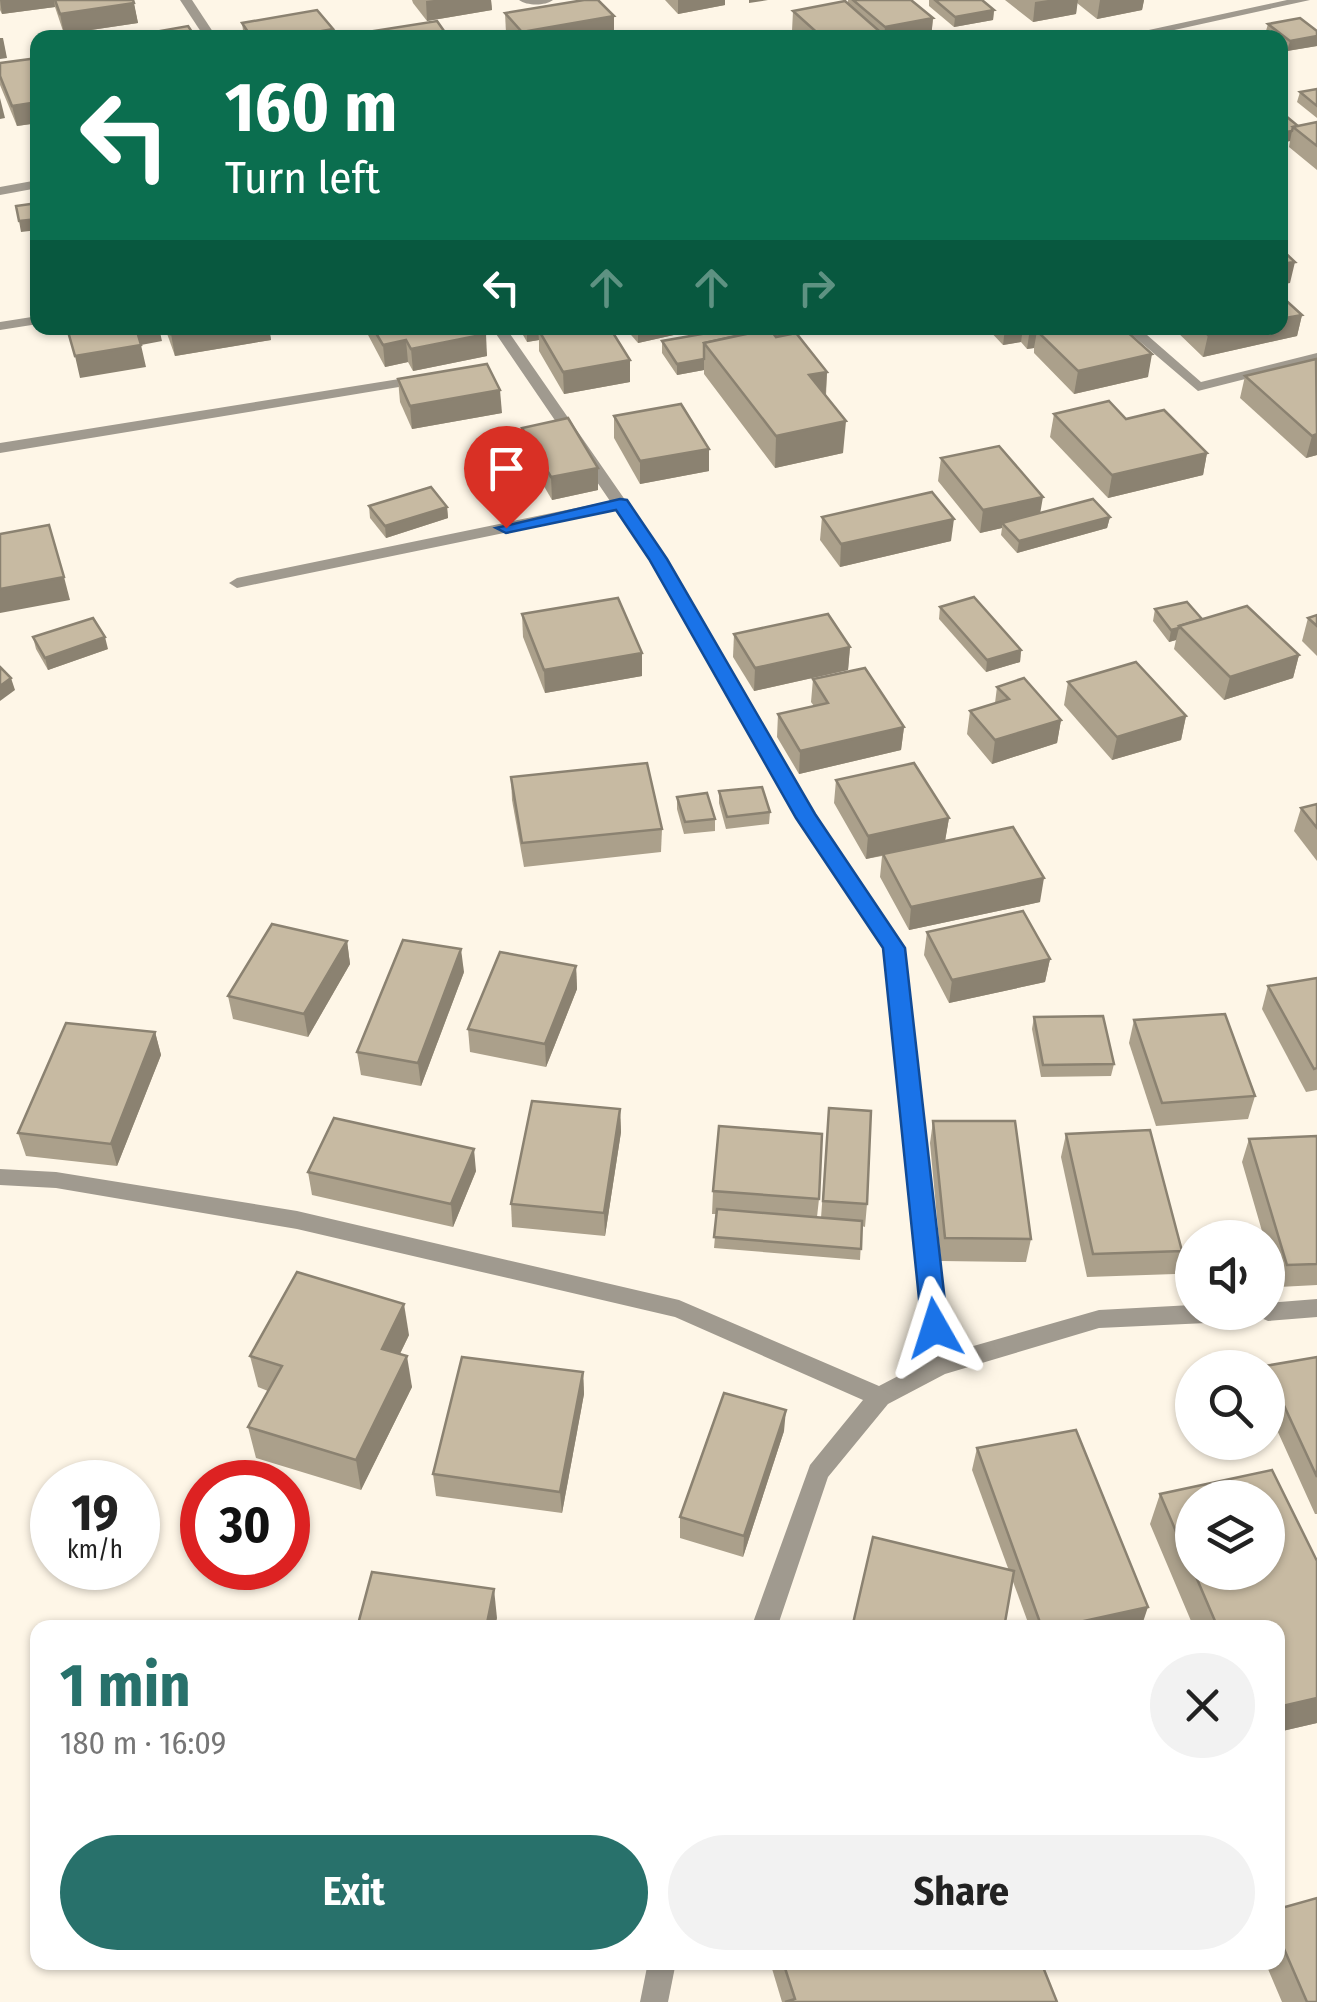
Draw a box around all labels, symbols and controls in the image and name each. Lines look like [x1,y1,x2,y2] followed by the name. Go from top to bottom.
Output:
[225,66,397,150] text: 160 m
[60,70,190,200] icon: left
[225,151,380,205] text: Turn left
[474,260,529,315] icon: left
[579,260,634,315] icon: ahead
[684,260,739,315] icon: ahead
[789,260,844,315] icon: right
[464,426,549,529] pin
[479,441,534,496] icon: arrive
[1175,1220,1285,1590] map controls
[1175,1220,1285,1330] button: sound
[883,1276,987,1380] position arrow
[1175,1350,1285,1460] button: search
[180,1460,310,1590] speed limit sign: 30
[1175,1480,1285,1590] button: layers
[71,1483,118,1543] text: 19
[67,1535,123,1565] text: km/h
[60,1650,191,1722] text: 1 min
[1150,1653,1255,1758] button: close
[60,1724,226,1762] text: 180 m · 16:09
[60,1835,648,1950] button: Exit
[668,1835,1255,1950] button: Share

